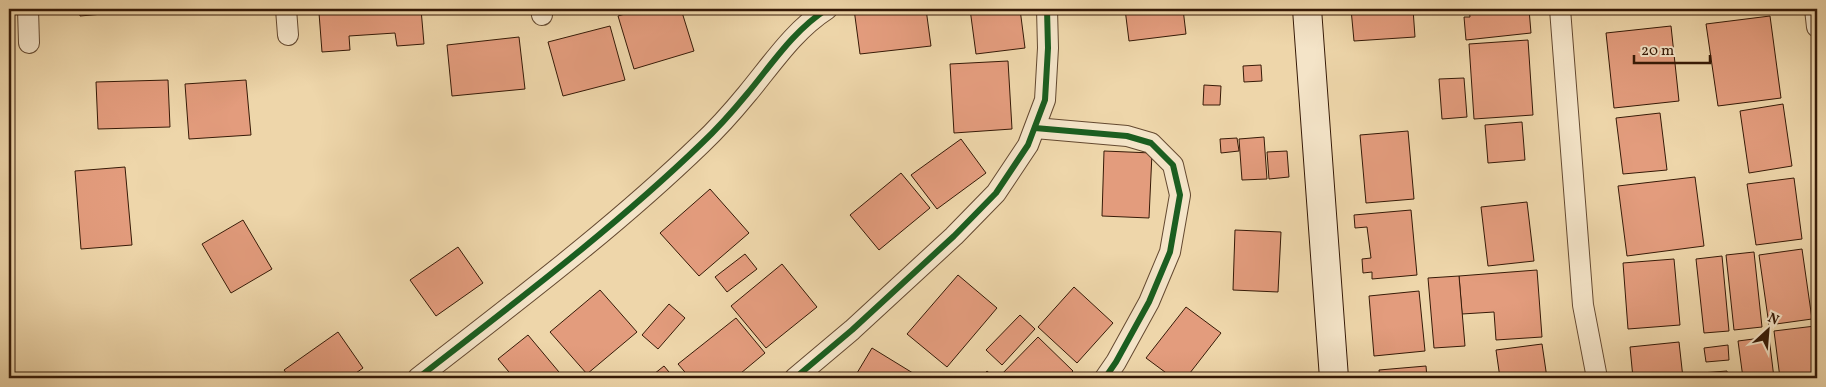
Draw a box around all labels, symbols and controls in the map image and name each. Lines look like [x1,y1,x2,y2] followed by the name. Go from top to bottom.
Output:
[1634,32,1710,64] scale bar
[1641,41,1674,62] text: 20 m
[1744,304,1794,354] north arrow
[1764,309,1782,330] text: N

